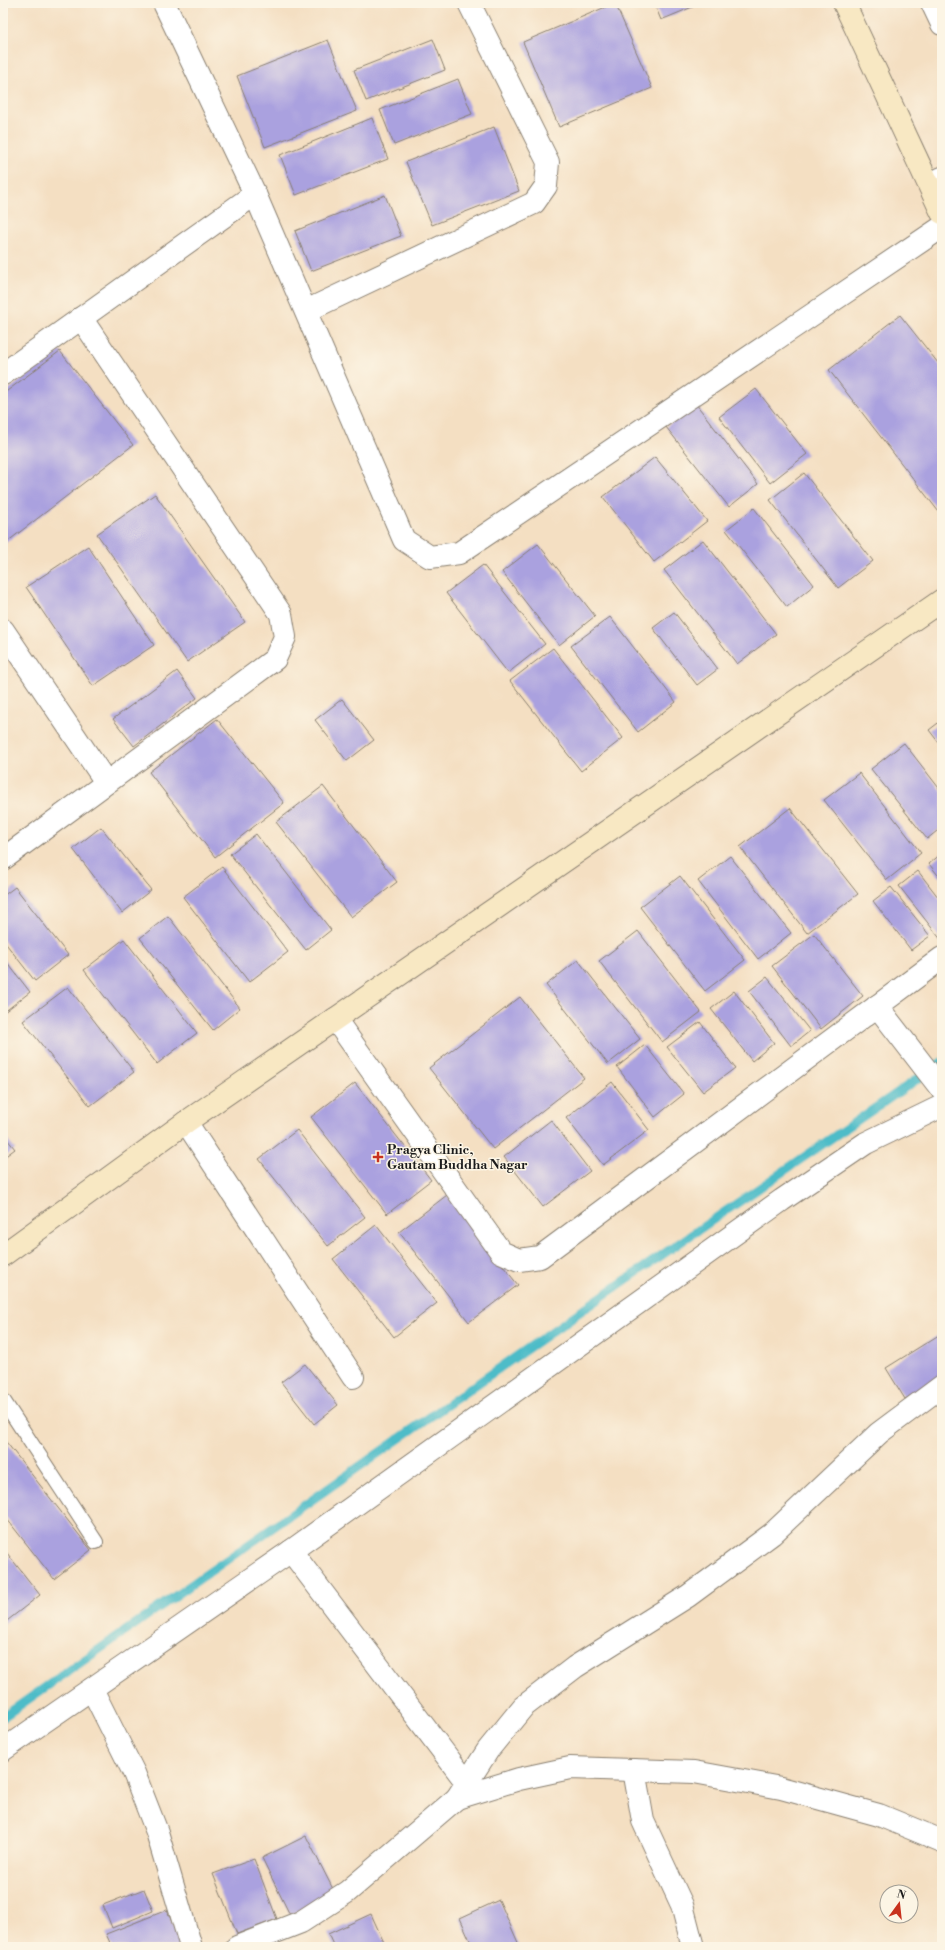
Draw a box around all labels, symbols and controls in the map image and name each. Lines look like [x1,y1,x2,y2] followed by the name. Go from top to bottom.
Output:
[387,1142,528,1173] place label: Pragya Clinic, Gautam Buddha Nagar
[372,1151,384,1163] marker: Pragya Clinic, Gautam Buddha Nagar
[879,1884,919,1924] north arrow
[895,1887,908,1903] text: N

